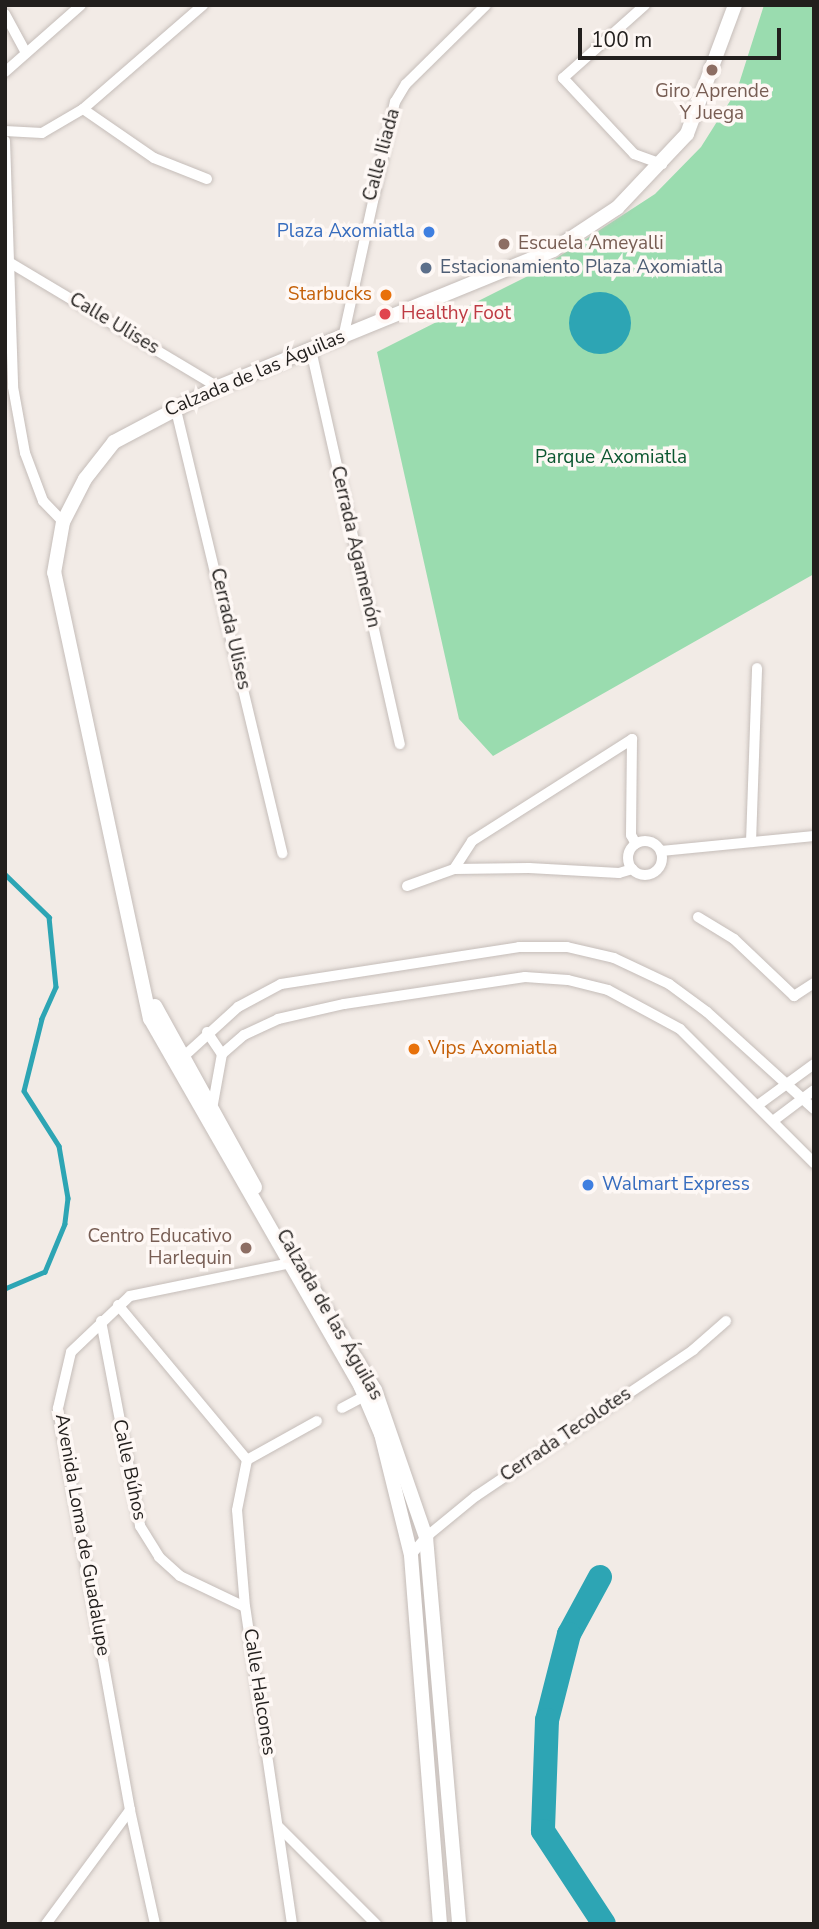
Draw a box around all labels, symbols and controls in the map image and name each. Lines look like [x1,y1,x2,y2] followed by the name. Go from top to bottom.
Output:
[581,14,784,58] scale bar
[591,26,652,54] text: 100 m
[704,62,720,78] marker: Giro Aprende Y Juega
[655,81,769,125] place label: Giro Aprende Y Juega
[359,106,405,204] street label: Calle Iliada
[277,221,415,243] place label: Plaza Axomiatla
[421,224,437,240] marker: Plaza Axomiatla
[518,233,664,255] place label: Escuela Ameyalli
[496,236,512,252] marker: Escuela Ameyalli
[440,257,723,279] place label: Estacionamiento Plaza Axomiatla
[418,260,434,276] marker: Estacionamiento Plaza Axomiatla
[288,284,372,306] place label: Starbucks
[378,287,394,303] marker: Starbucks
[65,288,163,360] street label: Calle Ulises
[401,303,511,325] place label: Healthy Foot
[375,304,395,324] marker: Healthy Foot
[161,326,349,422] street label: Calzada de las Águilas
[535,447,687,469] park label: Parque Axomiatla
[325,464,385,630] street label: Cerrada Agamenón
[205,566,255,692] street label: Cerrada Ulises
[428,1038,557,1060] place label: Vips Axomiatla
[406,1041,422,1057] marker: Vips Axomiatla
[602,1174,750,1196] place label: Walmart Express
[580,1177,596,1193] marker: Walmart Express
[271,1225,387,1405] street label: Calzada de las Águilas
[87,1226,232,1270] place label: Centro Educativo Harlequin
[238,1240,254,1256] marker: Centro Educativo Harlequin
[496,1383,636,1487] street label: Cerrada Tecolotes
[49,1412,115,1658] street label: Avenida Loma de Guadalupe
[107,1417,151,1523] street label: Calle Búhos
[238,1627,280,1757] street label: Calle Halcones

